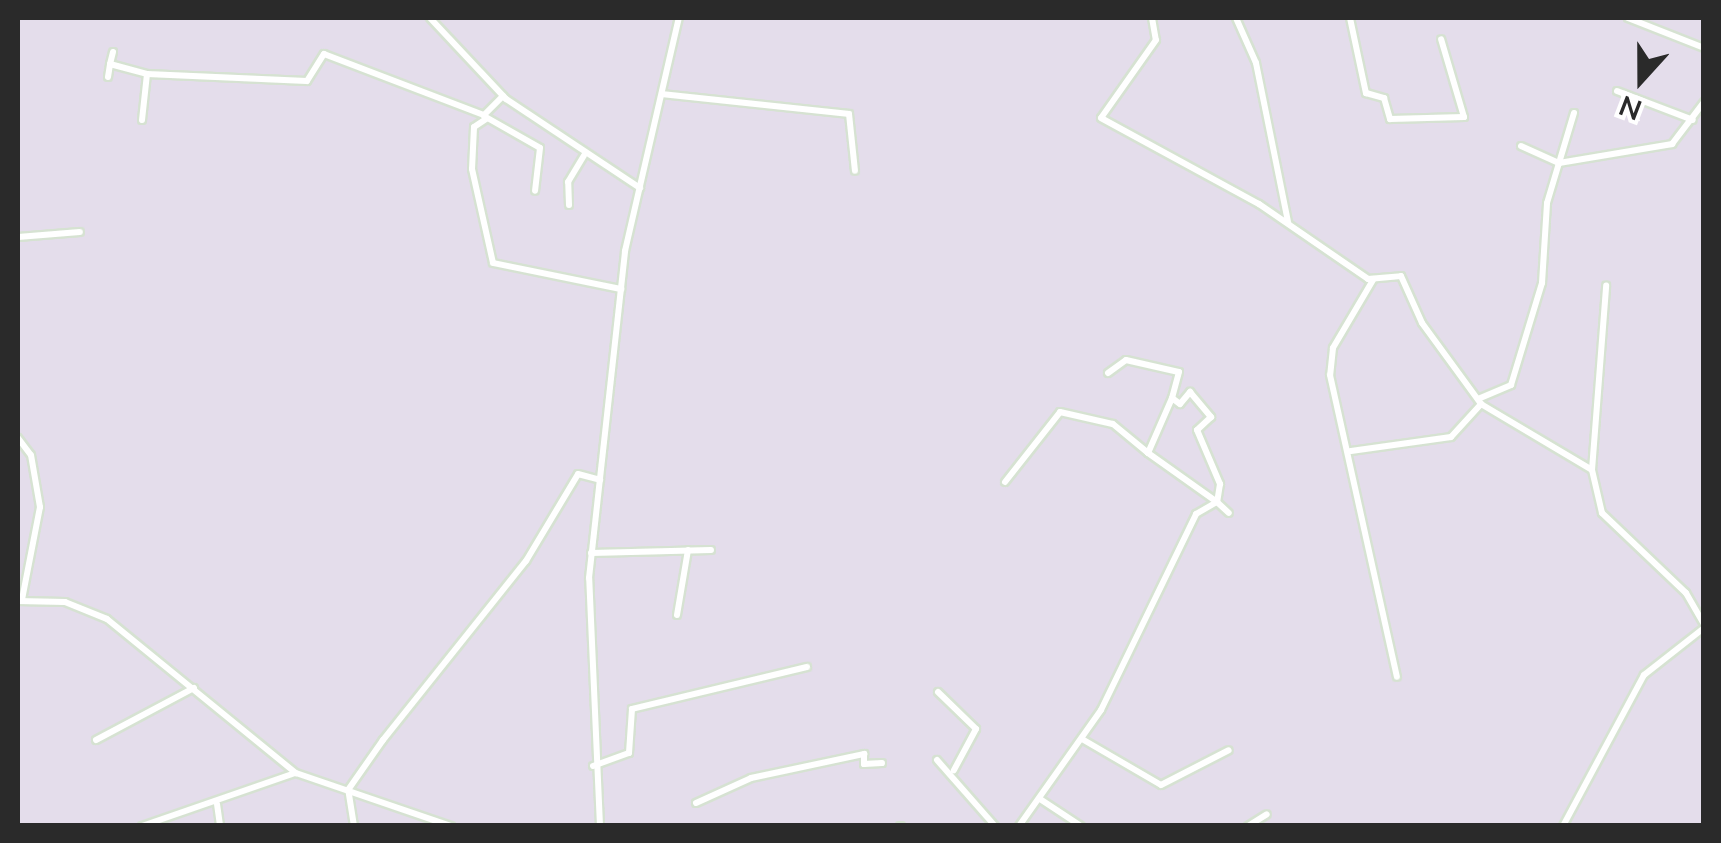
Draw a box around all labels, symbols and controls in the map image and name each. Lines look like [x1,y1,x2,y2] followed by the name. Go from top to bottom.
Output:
[1591,30,1691,130] north arrow
[1614,88,1646,129] text: N

